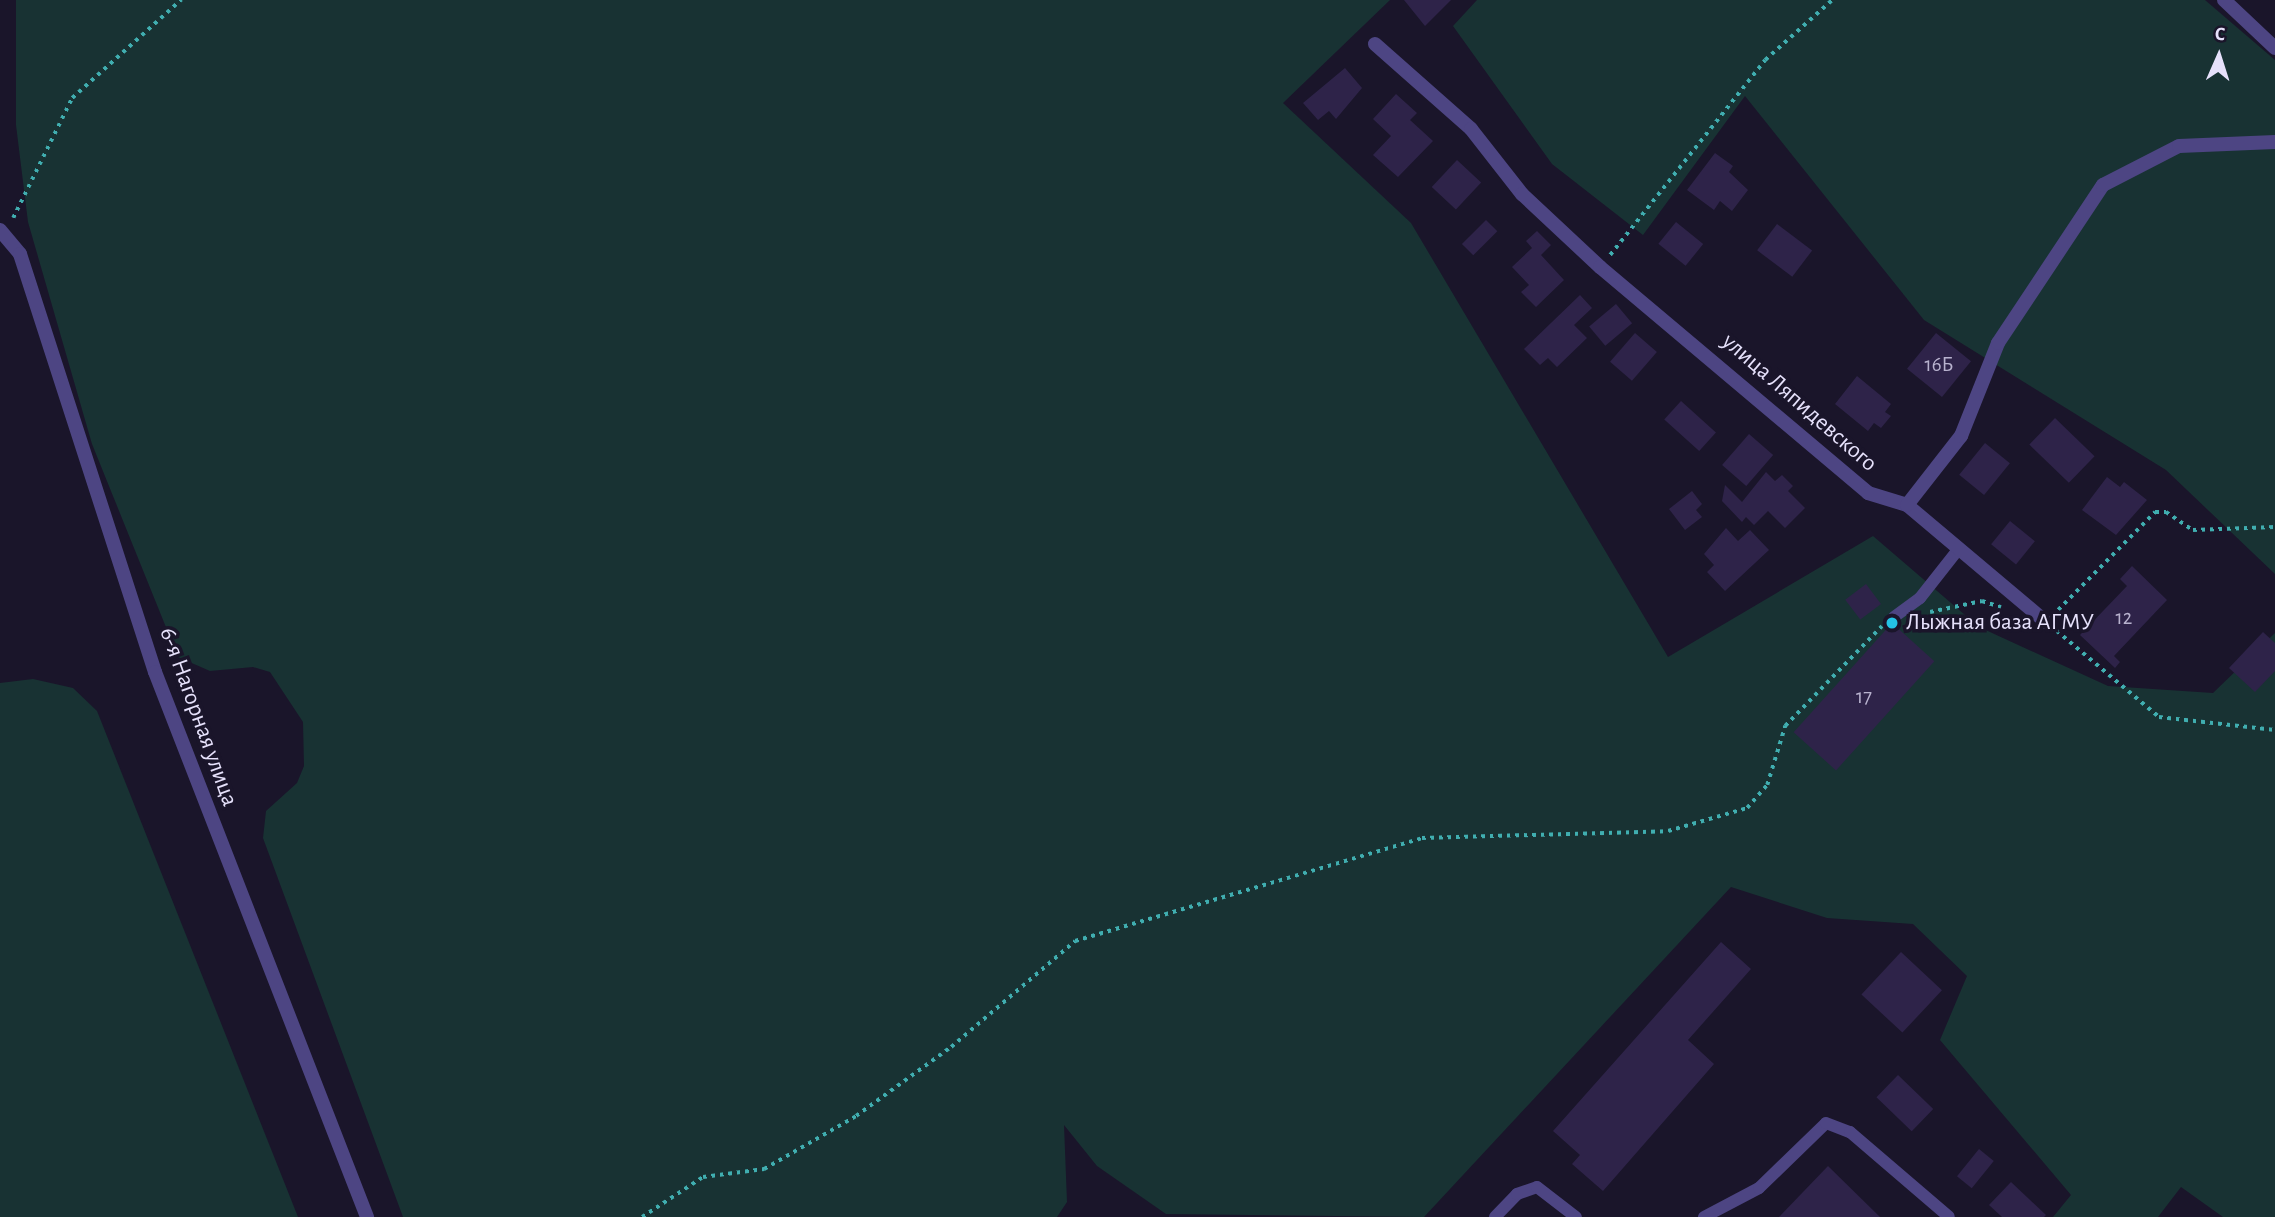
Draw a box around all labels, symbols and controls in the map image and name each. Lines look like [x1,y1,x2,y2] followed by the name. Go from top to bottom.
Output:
[2184,21,2254,91] north arrow
[2214,25,2226,44] text: С
[1715,328,1883,478] street label: улица Ляпидевского
[1924,352,1954,378] house number: 16Б
[2116,605,2132,631] house number: 12
[1906,609,2094,637] place label: Лыжная база АГМУ
[1884,615,1900,631] marker: Лыжная база АГМУ
[152,624,244,810] street label: 6-я Нагорная улица
[1856,684,1872,710] house number: 17

